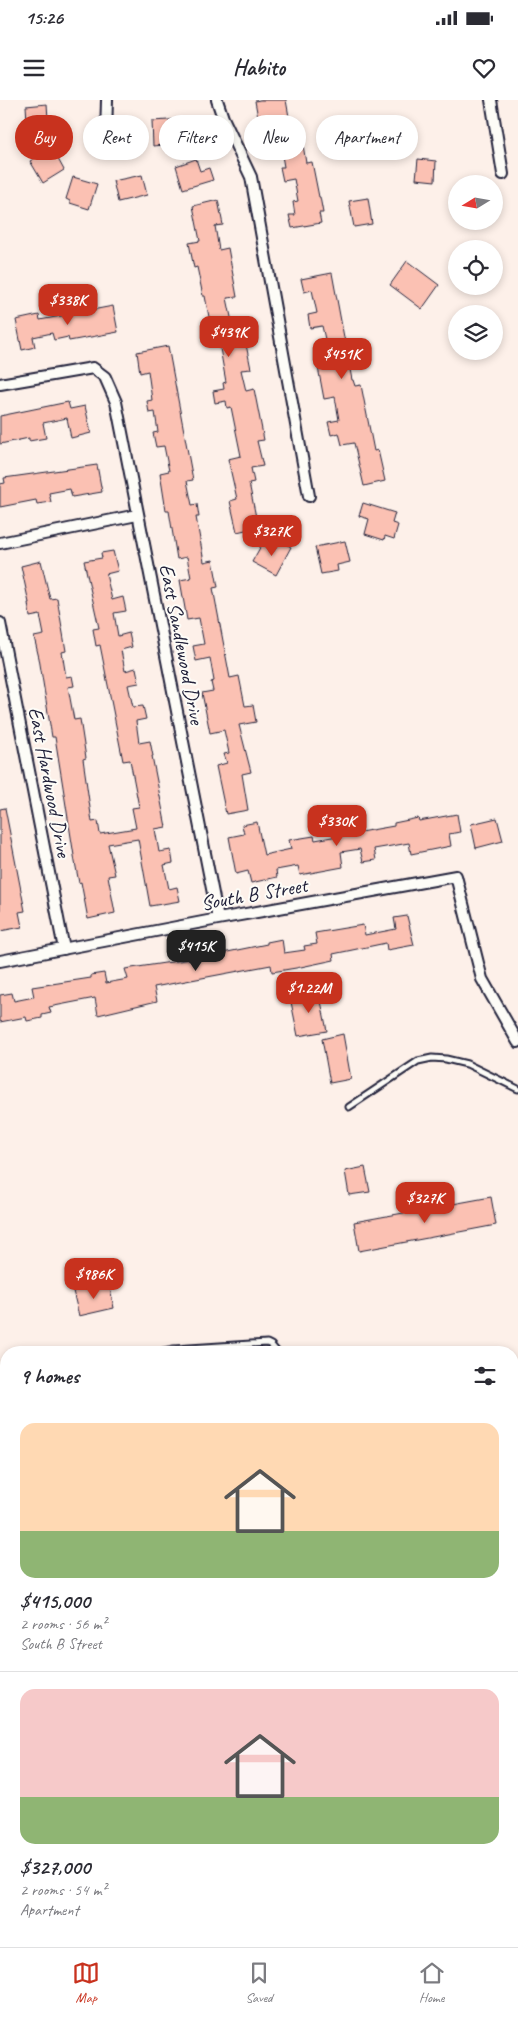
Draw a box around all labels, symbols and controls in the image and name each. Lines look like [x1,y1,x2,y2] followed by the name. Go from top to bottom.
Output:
[25,6,63,30] text: 15:26
[20,54,48,82] icon: menu
[233,54,285,82] text: Habito
[470,54,498,82] icon: heart
[15,115,73,160] chip: Buy
[83,115,149,160] chip: Rent
[159,115,234,160] chip: Filters
[244,115,306,160] chip: New
[316,115,418,160] chip: Apartment
[448,175,502,230] north arrow
[448,175,503,360] map controls
[448,240,503,295] button: locate
[33,284,103,326] pin: $338K
[50,290,86,310] text: $338K
[448,305,503,360] button: layers
[194,316,264,358] pin: $439K
[211,322,247,342] text: $439K
[307,338,377,380] pin: $451K
[324,344,360,364] text: $451K
[237,514,307,557] pin: $327K
[254,521,290,541] text: $327K
[154,562,211,728] street label: East Sandlewood Drive
[23,705,78,860] street label: East Hardwood Drive
[302,804,372,847] pin: $330K
[319,811,355,831] text: $330K
[199,872,311,916] street label: South B Street
[161,930,231,972] pin: $415K
[178,936,214,956] text: $415K
[268,972,350,1014] pin: $1.22M
[287,978,331,998] text: $1.22M
[390,1182,460,1224] pin: $327K
[407,1188,443,1208] text: $327K
[59,1258,129,1300] pin: $986K
[75,1264,113,1284] text: $986K
[471,1362,499,1390] icon: filters
[20,1363,79,1389] text: 9 homes
[215,1456,305,1546] icon: home
[20,1588,90,1614] text: $415,000
[20,1614,106,1634] text: 2 rooms · 56 m²
[20,1634,102,1654] text: South B Street
[215,1721,305,1811] icon: home
[20,1854,90,1880] text: $327,000
[20,1880,106,1900] text: 2 rooms · 54 m²
[20,1900,79,1920] text: Apartment
[72,1959,100,2006] tab: Map
[245,1959,273,2006] tab: Saved
[418,1959,446,2006] tab: Home

